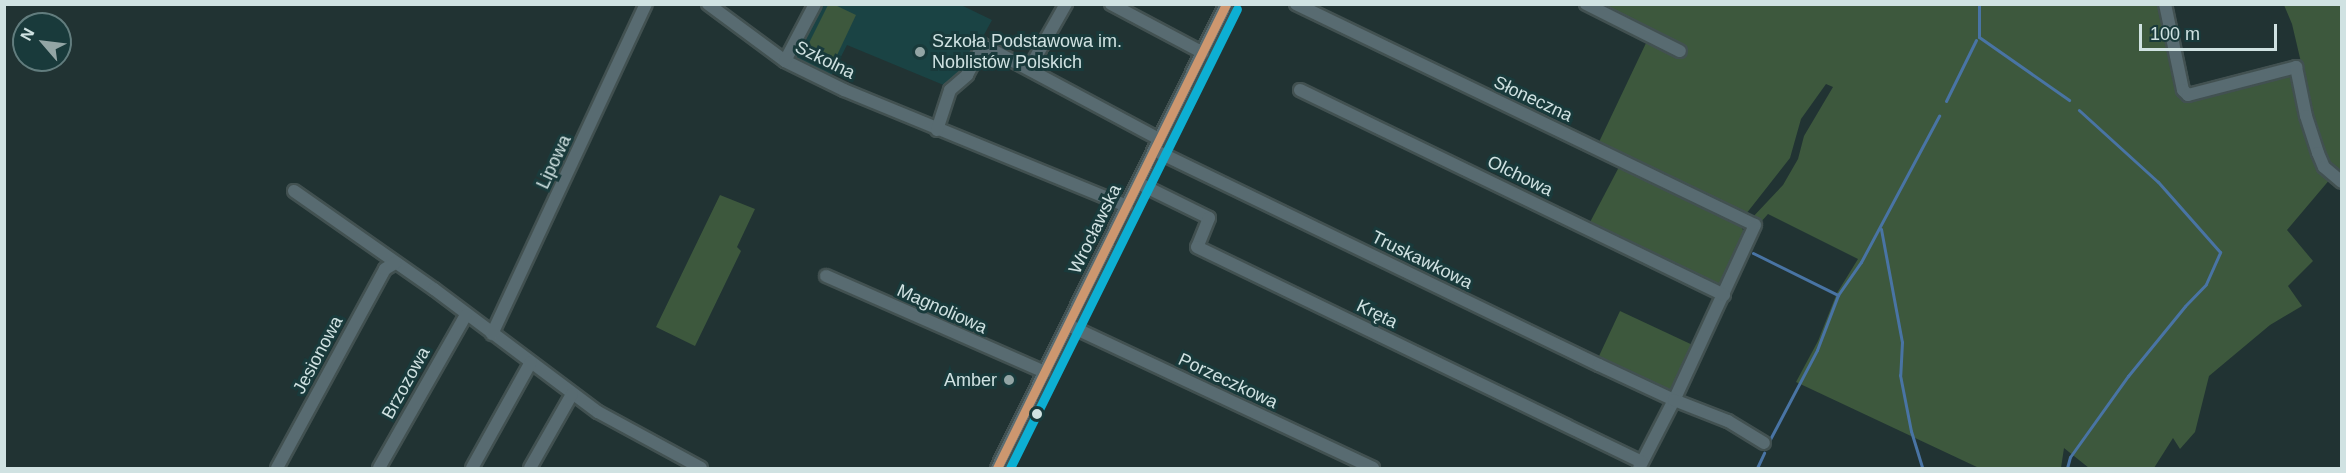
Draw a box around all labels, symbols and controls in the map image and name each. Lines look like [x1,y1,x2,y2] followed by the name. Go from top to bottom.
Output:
[12,12,72,72] north arrow
[2142,12,2280,50] scale bar
[2150,24,2200,44] text: 100 m
[17,25,38,43] text: N
[932,31,1122,74] place label: Szkoła Podstawowa im. Noblistów Polskich
[791,36,859,84] street label: Szkolna
[913,45,927,59] marker: Szkoła Podstawowa im. Noblistów Polskich
[1490,71,1576,127] street label: Słoneczna
[532,132,576,192] street label: Lipowa
[1484,151,1556,201] street label: Olchowa
[1064,181,1126,277] street label: Wrocławska
[1368,226,1476,294] street label: Truskawkowa
[894,280,990,338] street label: Magnoliowa
[1353,295,1401,333] street label: Kręta
[288,312,348,398] street label: Jesionowa
[377,343,435,423] street label: Brzozowa
[1175,349,1281,413] street label: Porzeczkowa
[944,369,997,391] place label: Amber
[1002,373,1016,387] marker: Amber
[1031,408,1043,420] unlabelled marker

